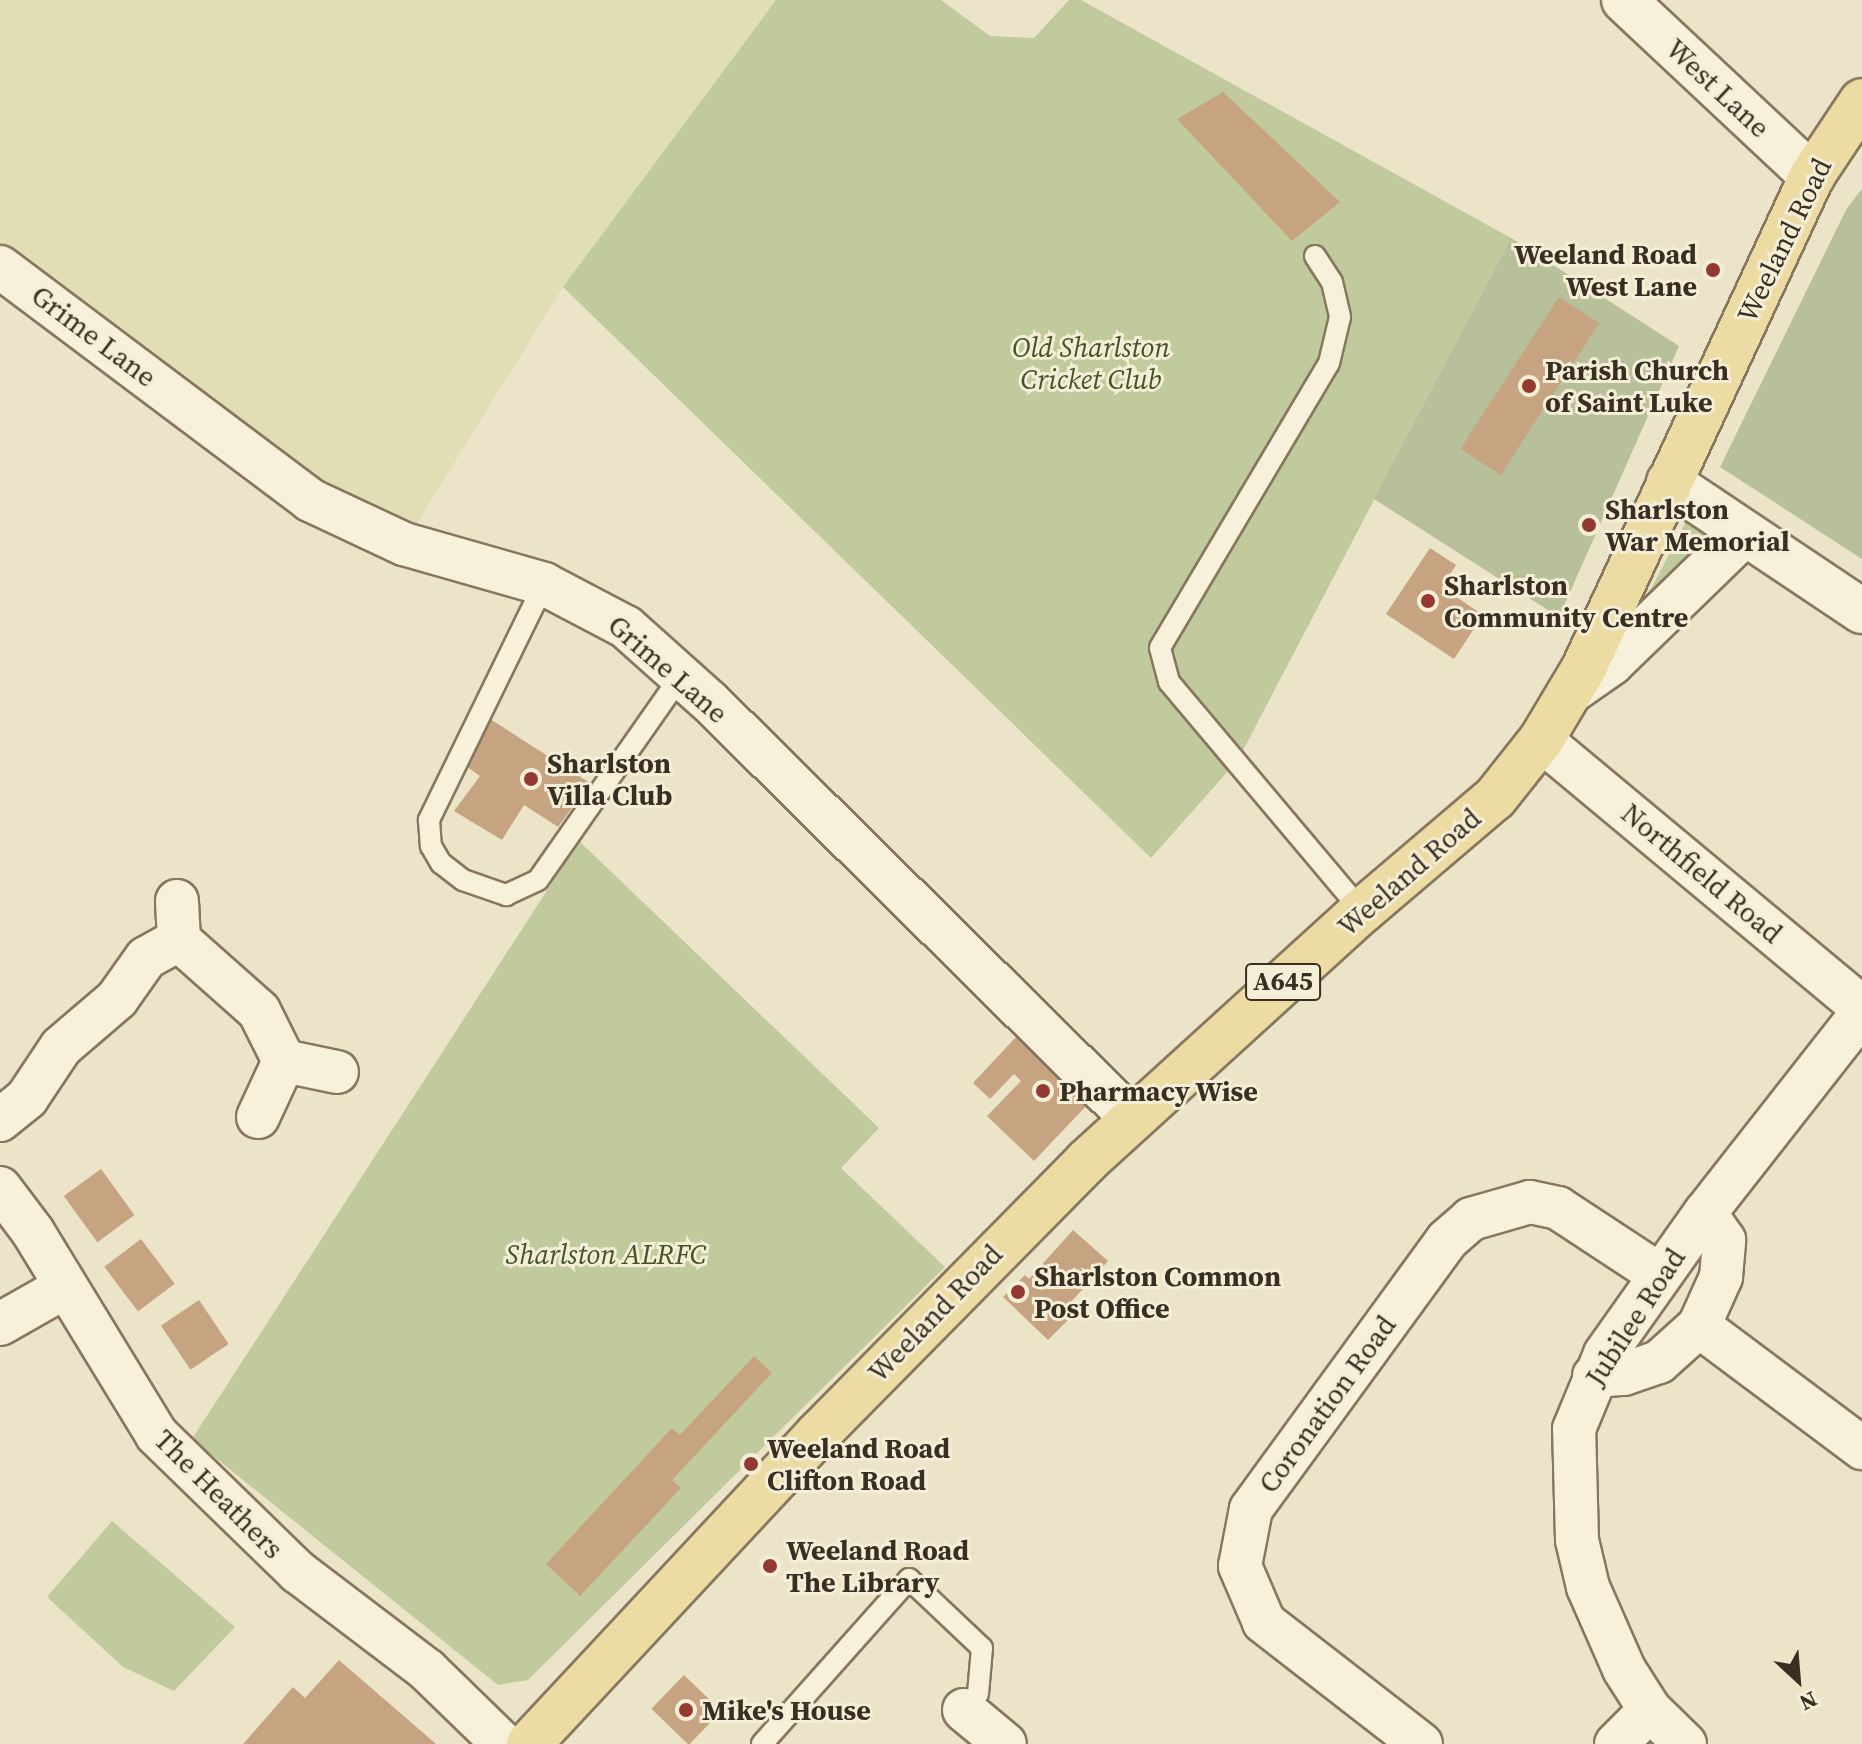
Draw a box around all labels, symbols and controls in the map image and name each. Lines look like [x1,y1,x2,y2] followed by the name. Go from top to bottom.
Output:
[1659,32,1777,144] street label: West Lane
[1730,153,1838,327] street label: Weeland Road
[1514,237,1697,303] place label: Weeland Road West Lane
[1704,261,1722,279] marker: Weeland Road West Lane
[25,278,163,394] street label: Grime Lane
[1012,330,1170,396] park label: Old Sharlston Cricket Club
[1545,353,1729,419] place label: Parish Church of Saint Luke
[1520,377,1538,395] marker: Parish Church of Saint Luke
[1605,492,1790,558] place label: Sharlston War Memorial
[1580,516,1598,534] marker: Sharlston War Memorial
[1444,568,1688,634] place label: Sharlston Community Centre
[1419,592,1437,610] marker: Sharlston Community Centre
[601,608,735,730] street label: Grime Lane
[547,746,672,812] place label: Sharlston Villa Club
[522,770,540,788] marker: Sharlston Villa Club
[1615,796,1789,950] street label: Northfield Road
[1331,801,1487,943] street label: Weeland Road
[1245,960,1321,1004] road number: A645
[1059,1074,1259,1108] place label: Pharmacy Wise
[1034,1082,1052,1100] marker: Pharmacy Wise
[506,1237,706,1271] park label: Sharlston ALRFC
[861,1237,1009,1389] street label: Weeland Road
[1578,1242,1692,1392] street label: Jubilee Road
[1034,1259,1281,1325] place label: Sharlston Common Post Office
[1009,1283,1027,1301] marker: Sharlston Common Post Office
[1251,1309,1403,1499] street label: Coronation Road
[148,1423,290,1565] street label: The Heathers
[767,1431,950,1497] place label: Weeland Road Clifton Road
[742,1455,760,1473] marker: Weeland Road Clifton Road
[786,1533,969,1599] place label: Weeland Road The Library
[761,1557,779,1575] marker: Weeland Road The Library
[1758,1640,1838,1720] north arrow
[1795,1685,1822,1719] text: N
[702,1693,871,1727] place label: Mike's House
[677,1701,695,1719] marker: Mike's House

